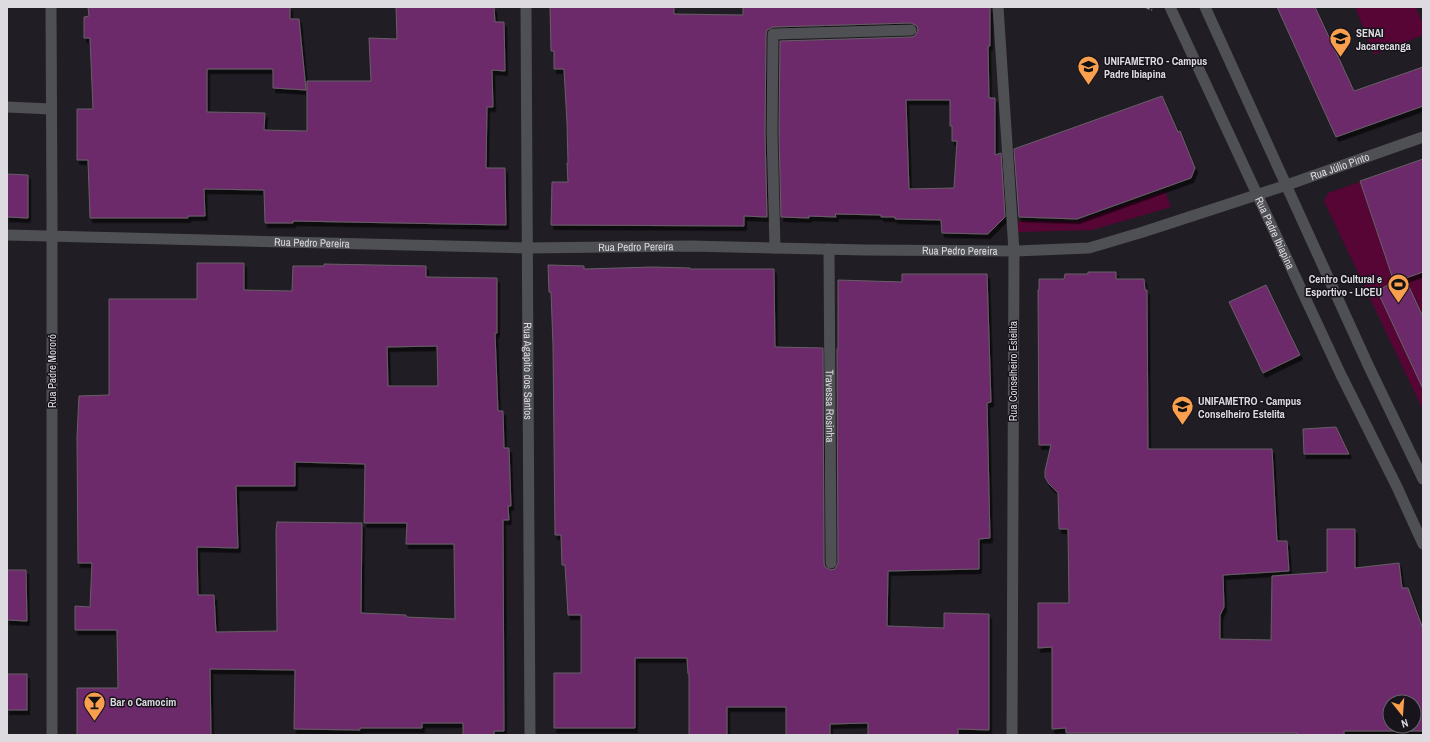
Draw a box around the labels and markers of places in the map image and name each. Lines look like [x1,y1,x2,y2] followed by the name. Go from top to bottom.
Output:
[1327,26,1353,59] school or university icon: SENAI Jacarecanga
[1356,26,1411,53] place label: SENAI Jacarecanga
[1075,54,1101,87] school or university icon: UNIFAMETRO - Campus Padre Ibiapina
[1104,54,1207,81] place label: UNIFAMETRO - Campus Padre Ibiapina
[1305,272,1382,299] place label: Centro Cultural e Esportivo - LICEU
[1385,272,1411,305] sports icon: Centro Cultural e Esportivo - LICEU
[1169,394,1195,427] school or university icon: UNIFAMETRO - Campus Conselheiro Estelita
[1198,394,1301,421] place label: UNIFAMETRO - Campus Conselheiro Estelita
[81,689,107,722] bar icon: Bar o Camocim
[110,695,176,709] place label: Bar o Camocim

